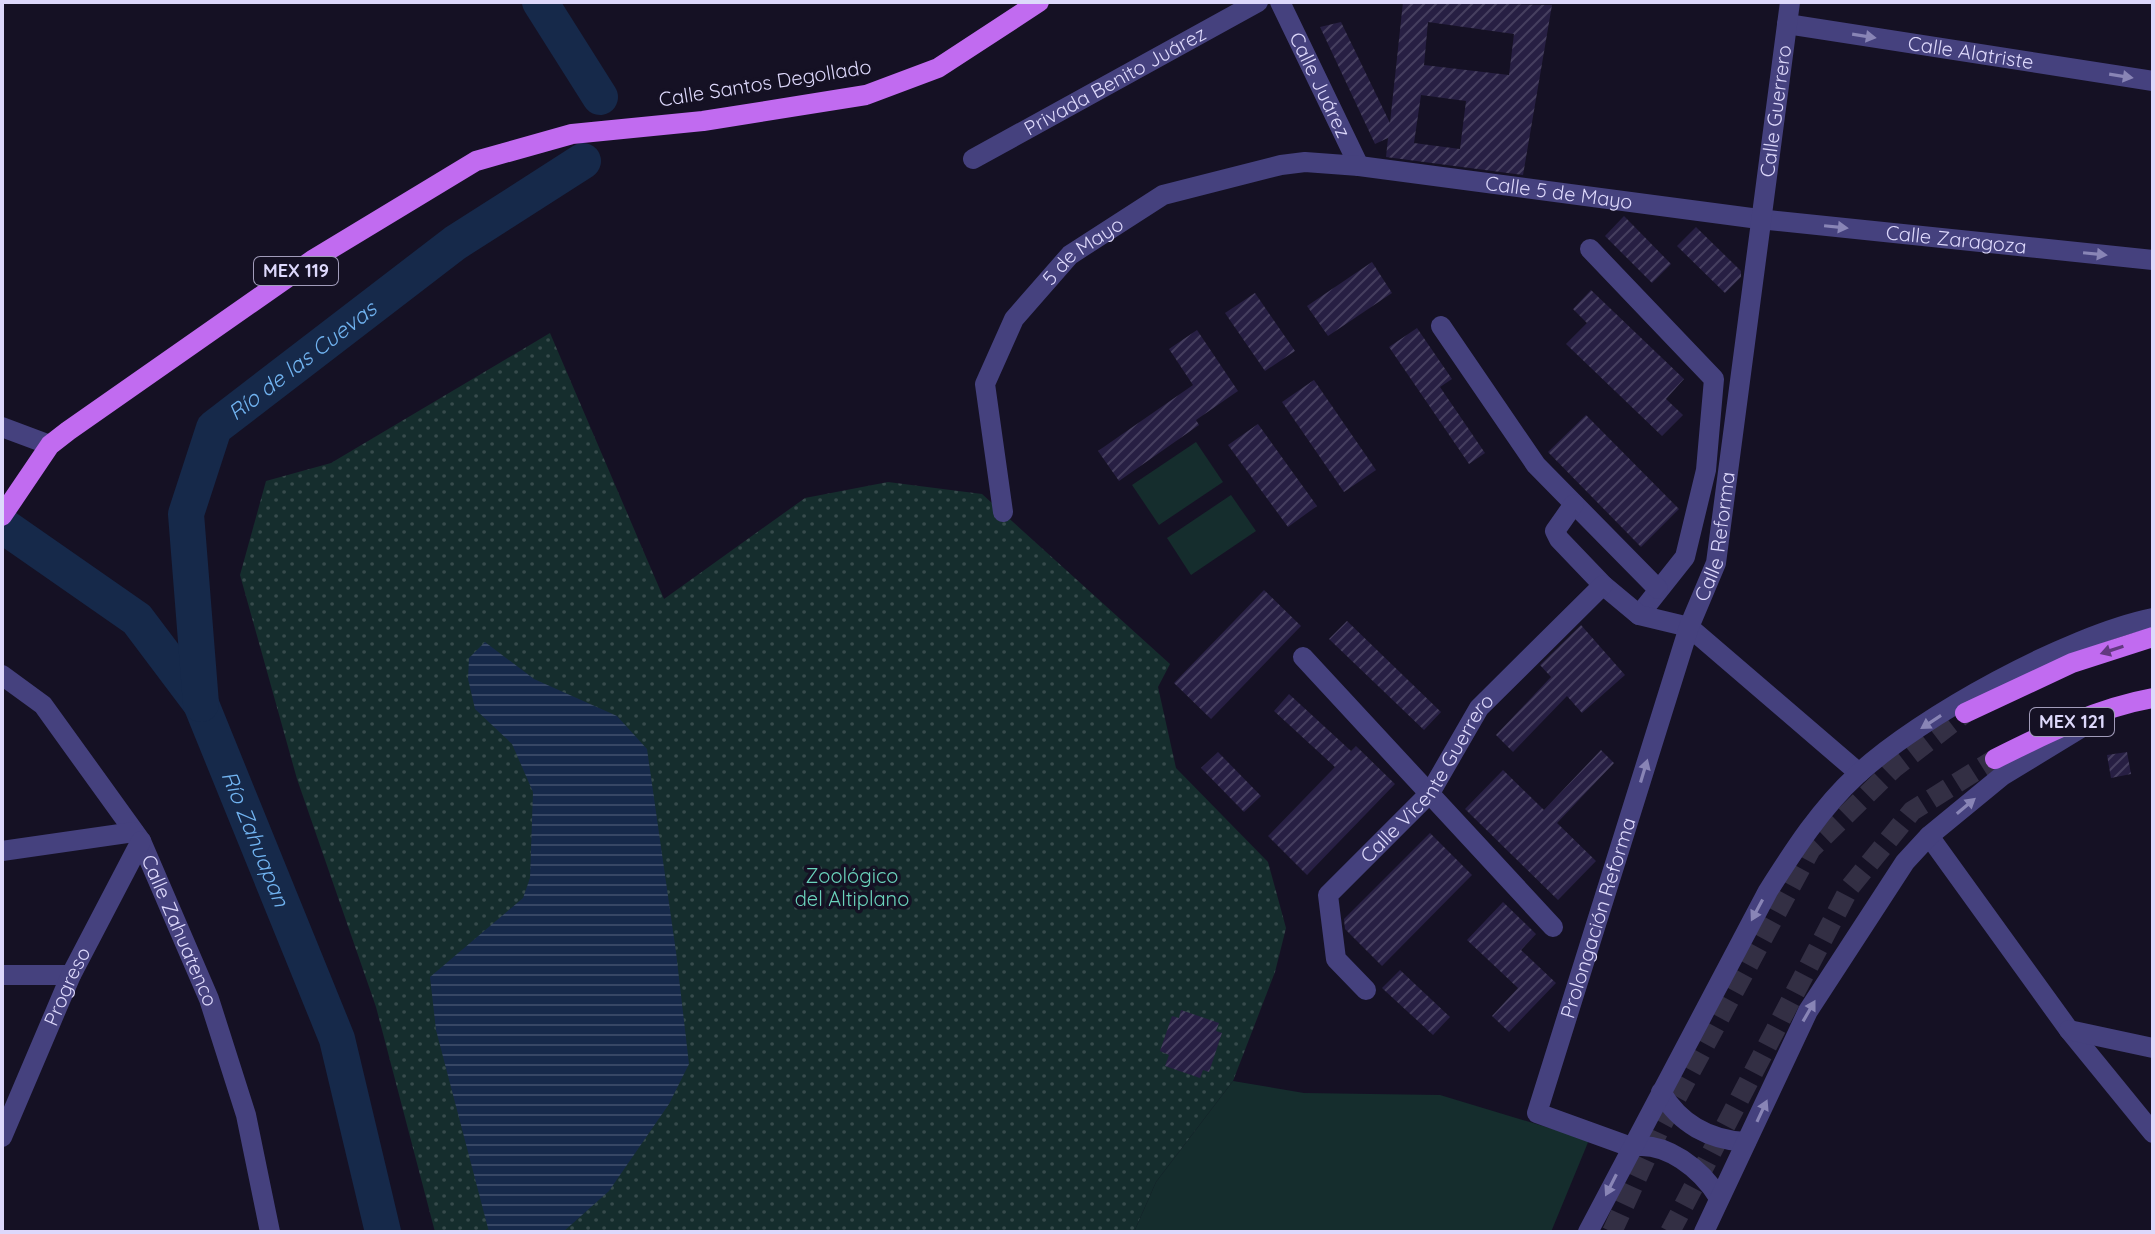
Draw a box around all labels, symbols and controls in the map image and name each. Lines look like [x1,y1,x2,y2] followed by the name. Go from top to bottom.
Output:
[1019,20,1210,141] street label: Privada Benito Juárez
[1284,28,1356,142] street label: Calle Juárez
[1852,30,1877,43] one-way arrow
[1906,30,2035,74] street label: Calle Alatriste
[1754,43,1796,179] street label: Calle Guerrero
[657,53,873,112] street label: Calle Santos Degollado
[2109,70,2134,83] one-way arrow
[1484,170,1634,214] street label: Calle 5 de Mayo
[1036,211,1128,290] street label: 5 de Mayo
[1885,219,2028,259] street label: Calle Zaragoza
[1824,220,1849,233] one-way arrow
[2083,247,2108,260] one-way arrow
[254,257,338,285] road number: MEX 119
[222,294,383,426] water label: Río de las Cuevas
[1688,470,1740,605] street label: Calle Reforma
[2100,644,2124,656] one-way arrow
[1355,688,1499,868] street label: Calle Vicente Guerrero
[2030,708,2114,736] road number: MEX 121
[1920,714,1942,728] one-way arrow
[1638,758,1651,782] one-way arrow
[216,766,296,912] water label: Río Zahuapan
[1956,798,1976,815] one-way arrow
[1554,814,1641,1021] street label: Prolongación Reforma
[136,851,224,1009] street label: Calle Zahuatenco
[795,863,909,911] park label: Zoológico del Altiplano
[1751,899,1765,921] one-way arrow
[38,943,95,1029] street label: Progreso
[1803,999,1816,1022] one-way arrow
[1755,1100,1769,1123] one-way arrow
[1604,1174,1618,1197] one-way arrow

